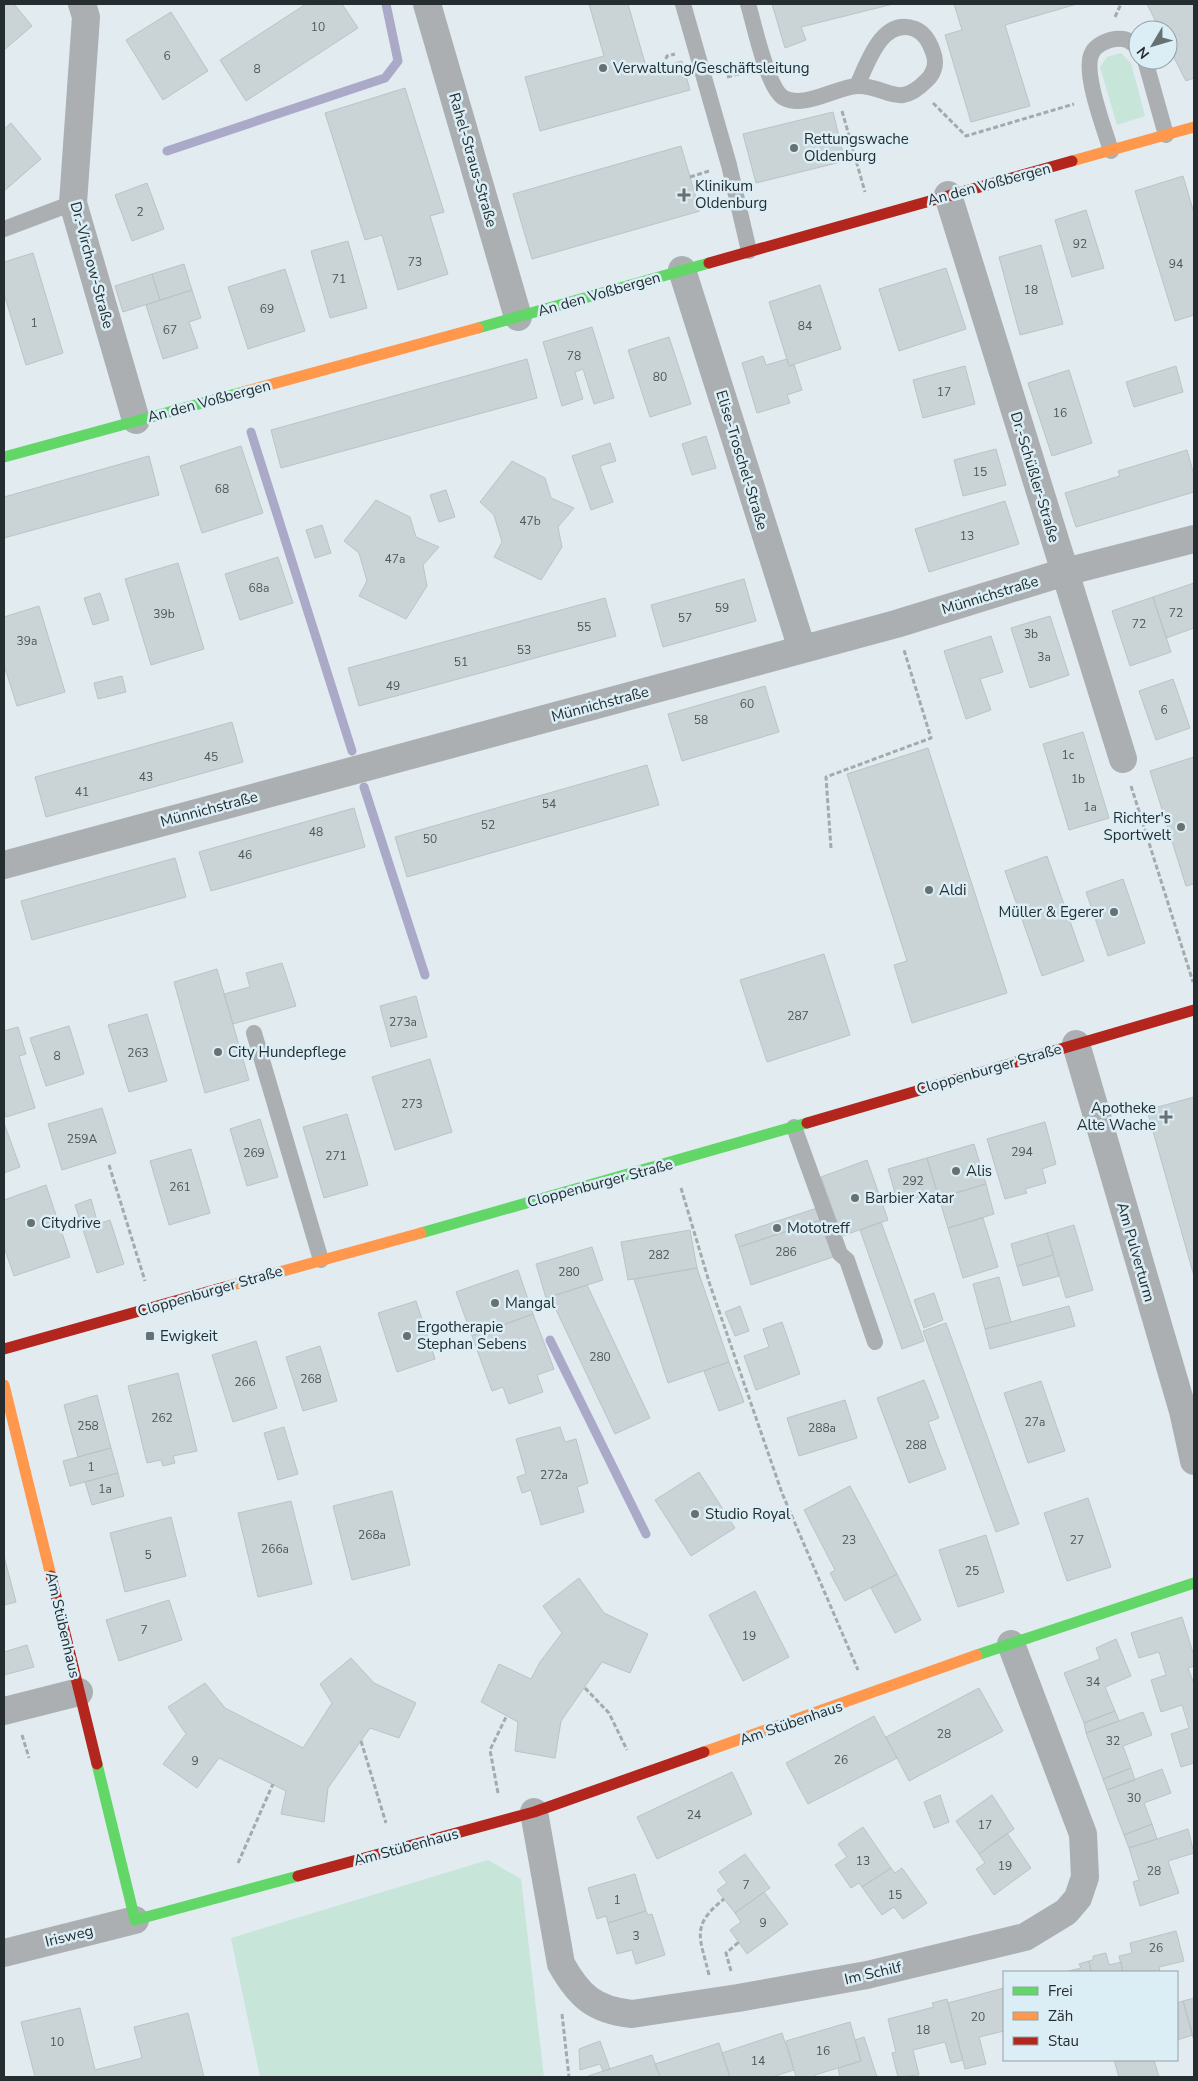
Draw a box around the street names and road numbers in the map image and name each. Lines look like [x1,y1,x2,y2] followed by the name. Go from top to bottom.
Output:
[444,90,502,230] street label: Rahel-Straus-Straße
[925,158,1053,210] street label: An den Voßbergen
[65,199,119,331] street label: Dr.-Virchow-Straße
[535,267,663,321] street label: An den Voßbergen
[145,375,273,427] street label: An den Voßbergen
[711,388,773,532] street label: Elise-Troschel-Straße
[1006,409,1064,545] street label: Dr.-Schüßler-Straße
[939,571,1041,619] street label: Münnichstraße
[549,681,651,727] street label: Münnichstraße
[158,786,260,832] street label: Münnichstraße
[914,1039,1064,1099] street label: Cloppenburger Straße
[525,1154,675,1212] street label: Cloppenburger Straße
[1112,1200,1160,1304] street label: Am Pulverturm
[135,1261,285,1321] street label: Cloppenburger Straße
[41,1570,85,1680] street label: Am Stübenhaus
[737,1696,845,1750] street label: Am Stübenhaus
[351,1823,461,1871] street label: Am Stübenhaus
[43,1920,95,1952] street label: Irisweg
[842,1957,904,1989] street label: Im Schilf

